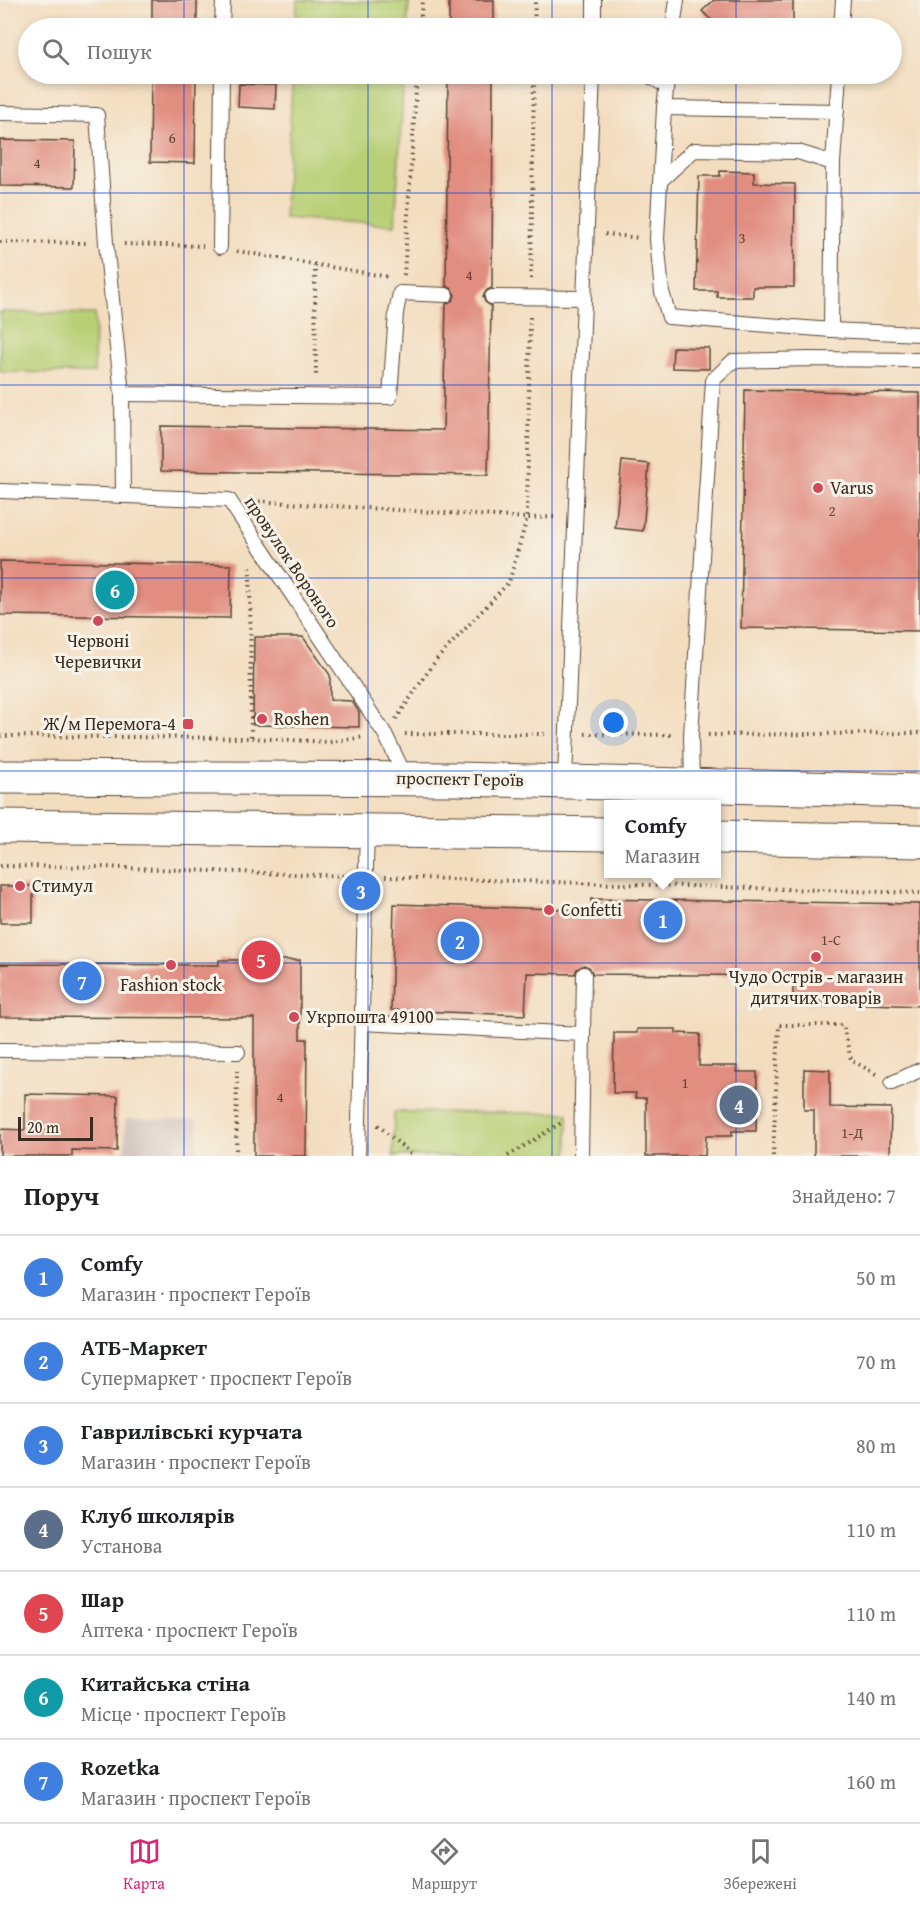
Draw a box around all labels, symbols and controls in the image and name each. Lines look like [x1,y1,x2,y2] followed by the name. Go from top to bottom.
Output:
[18,18,902,84] search box
[39,35,72,68] icon: search
[87,35,152,67] text: Пошук
[168,127,176,148] house number: 6
[33,152,41,173] house number: 4
[738,227,746,248] house number: 3
[465,264,473,285] house number: 4
[830,474,874,501] place label: Varus
[811,481,825,495] marker: Varus
[238,490,347,633] street label: провулок Вороного
[828,500,836,521] house number: 2
[96,568,134,612] pin: 6
[91,614,105,628] marker: Червоні Черевички
[55,627,142,675] place label: Червоні Черевички
[274,705,329,732] place label: Roshen
[599,708,628,737] your location
[42,710,176,737] place label: Ж/м Перемога-4
[255,712,269,726] marker: Roshen
[181,717,195,731] marker: Ж/м Перемога-4
[396,764,524,793] street label: проспект Героїв
[604,800,721,878] popup
[625,809,687,841] text: Comfy
[625,841,700,870] text: Магазин
[342,868,380,914] pin: 3
[32,872,93,899] place label: Стимул
[13,879,27,893] marker: Стимул
[561,896,622,923] place label: Confetti
[644,898,682,942] pin: 1
[542,903,556,917] marker: Confetti
[440,918,480,964] pin: 2
[821,929,841,950] house number: 1-С
[242,938,280,982] pin: 5
[809,950,823,964] marker: Чудо Острів - магазин дитячих товарів
[62,958,101,1004] pin: 7
[164,958,178,972] marker: Fashion stock
[729,963,903,1011] place label: Чудо Острів - магазин дитячих товарів
[120,971,223,998] place label: Fashion stock
[306,1003,434,1030] place label: Укрпошта 49100
[287,1010,301,1024] marker: Укрпошта 49100
[681,1072,689,1093] house number: 1
[720,1082,758,1128] pin: 4
[276,1086,284,1107] house number: 4
[18,1114,93,1142] scale bar
[27,1115,59,1139] text: 20 m
[841,1122,863,1143] house number: 1-Д
[24,1176,99,1215] text: Поруч
[792,1181,896,1210] text: Знайдено: 7
[81,1247,143,1279] text: Comfy
[38,1263,49,1292] text: 1
[856,1263,896,1292] text: 50 m
[81,1279,311,1308] text: Магазин · проспект Героїв
[81,1331,207,1363] text: АТБ-Маркет
[38,1347,49,1376] text: 2
[856,1347,896,1376] text: 70 m
[81,1363,352,1392] text: Супермаркет · проспект Героїв
[81,1415,302,1447] text: Гаврилівські курчата
[38,1431,49,1460] text: 3
[856,1431,896,1460] text: 80 m
[81,1447,311,1476] text: Магазин · проспект Героїв
[81,1499,235,1531] text: Клуб школярів
[38,1515,49,1544] text: 4
[846,1515,896,1544] text: 110 m
[81,1531,162,1560] text: Установа
[81,1583,124,1615] text: Шар
[38,1599,49,1628] text: 5
[846,1599,896,1628] text: 110 m
[81,1615,298,1644] text: Аптека · проспект Героїв
[81,1667,250,1699] text: Китайська стіна
[38,1683,49,1712] text: 6
[846,1683,896,1712] text: 140 m
[81,1699,286,1728] text: Місце · проспект Героїв
[81,1751,160,1783] text: Rozetka
[38,1767,49,1796] text: 7
[846,1767,896,1796] text: 160 m
[81,1783,311,1812] text: Магазин · проспект Героїв
[123,1835,165,1895] tab: Карта
[411,1835,477,1895] tab: Маршрут
[724,1835,797,1895] tab: Збережені

